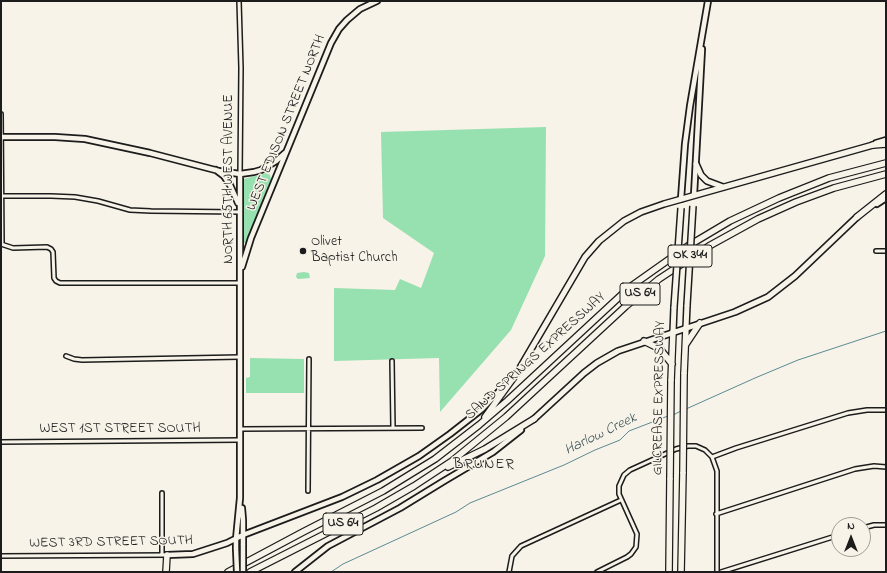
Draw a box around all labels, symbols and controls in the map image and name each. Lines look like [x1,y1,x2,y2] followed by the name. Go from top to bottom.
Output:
[244,33,330,213] street label: WEST EDISON STREET NORTH
[222,94,238,264] street label: NORTH 65TH WEST AVENUE
[311,235,398,268] place label: Olivet Baptist Church
[668,245,712,267] road number: OK 344
[298,246,308,256] marker: Olivet Baptist Church
[620,283,660,305] road number: US 64
[462,290,610,424] street label: SAND SPRINGS EXPRESSWAY
[650,321,670,475] street label: GILCREASE EXPRESSWAY
[562,410,640,460] water label: Harlow Creek
[39,422,201,438] street label: WEST 1ST STREET SOUTH
[453,457,515,475] district label: BRUNER
[323,513,363,535] road number: US 64
[831,517,871,557] north arrow
[847,518,855,534] text: N
[29,533,193,553] street label: WEST 3RD STREET SOUTH

